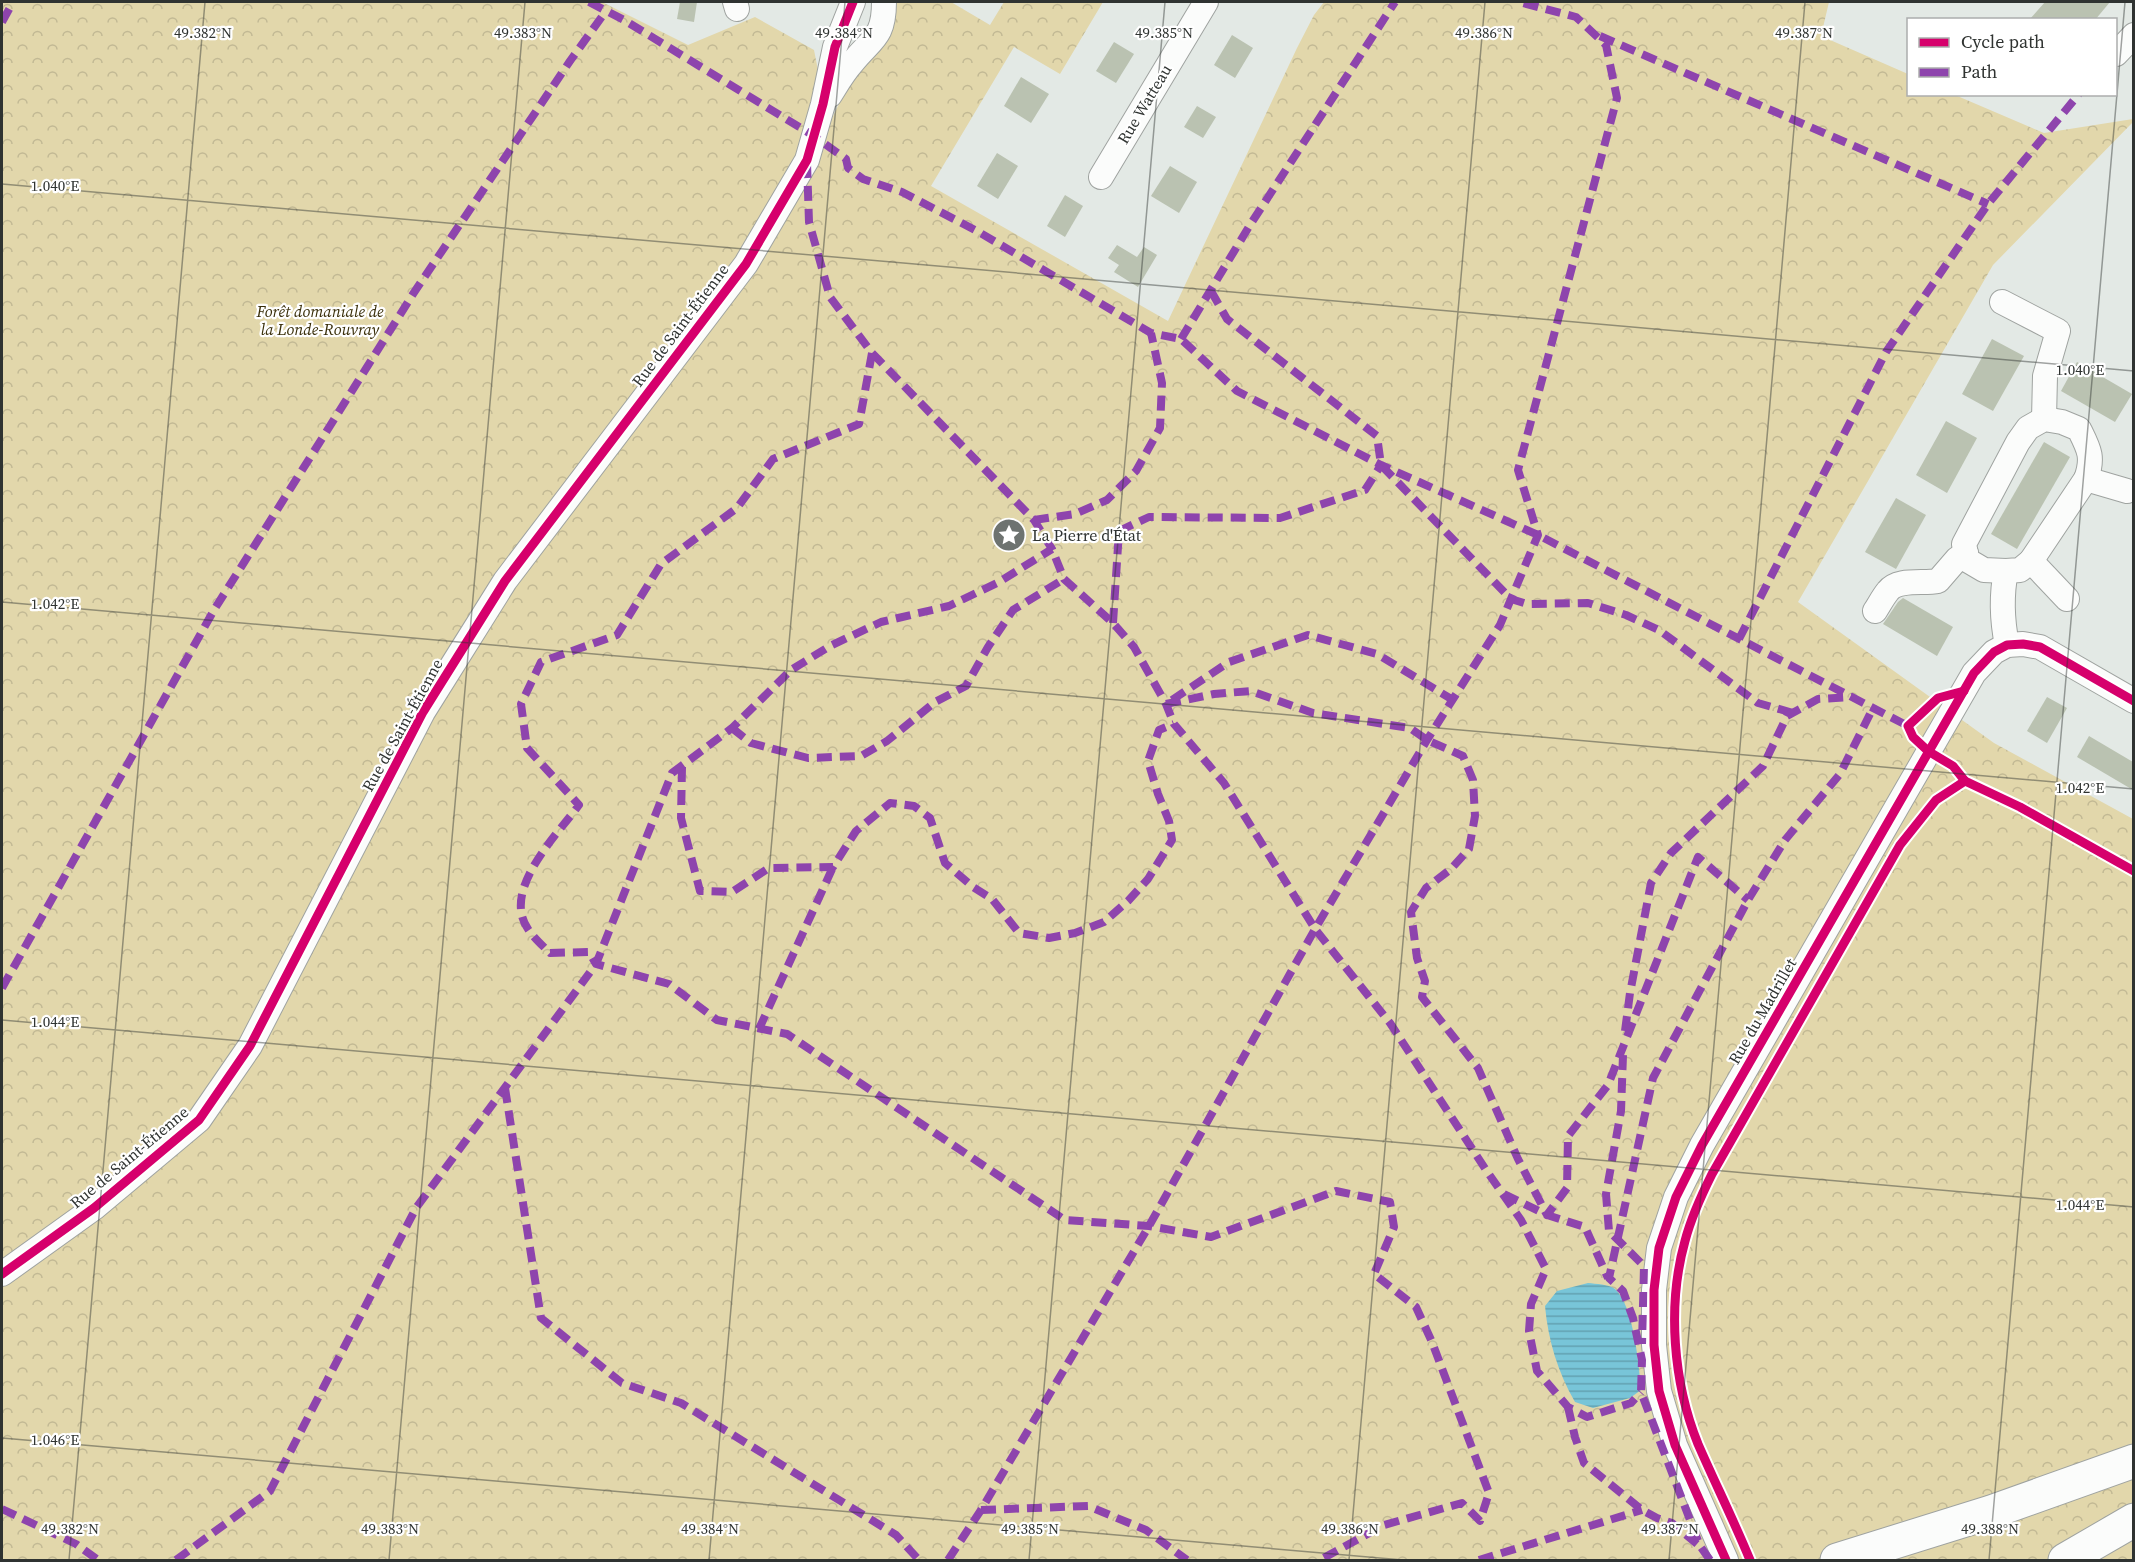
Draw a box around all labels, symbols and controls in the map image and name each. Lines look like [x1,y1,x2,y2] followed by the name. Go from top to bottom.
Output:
[1907,18,2117,96] legend
[174,22,232,43] text: 49.382°N
[494,22,552,43] text: 49.383°N
[815,22,873,43] text: 49.384°N
[1135,22,1193,43] text: 49.385°N
[1455,22,1513,43] text: 49.386°N
[1775,22,1833,43] text: 49.387°N
[1961,29,2045,54] text: Cycle path
[1961,59,1998,84] text: Path
[1112,60,1176,148] street label: Rue Watteau
[31,175,79,196] text: 1.040°E
[627,259,733,391] street label: Rue de Saint-Étienne
[255,300,384,340] park label: Forêt domaniale de la Londe-Rouvray
[2056,359,2104,380] text: 1.040°E
[991,517,1027,553] place icon: La Pierre d'État
[1032,524,1142,546] place label: La Pierre d'État
[31,593,79,614] text: 1.042°E
[356,655,448,795] street label: Rue de Saint-Étienne
[2056,777,2104,798] text: 1.042°E
[1723,953,1802,1068] street label: Rue du Madrillet
[31,1011,79,1032] text: 1.044°E
[65,1101,193,1213] street label: Rue de Saint-Étienne
[2056,1194,2104,1215] text: 1.044°E
[31,1429,79,1450] text: 1.046°E
[41,1518,99,1539] text: 49.382°N
[361,1518,419,1539] text: 49.383°N
[681,1518,739,1539] text: 49.384°N
[1001,1518,1059,1539] text: 49.385°N
[1321,1518,1379,1539] text: 49.386°N
[1641,1518,1699,1539] text: 49.387°N
[1961,1518,2019,1539] text: 49.388°N

